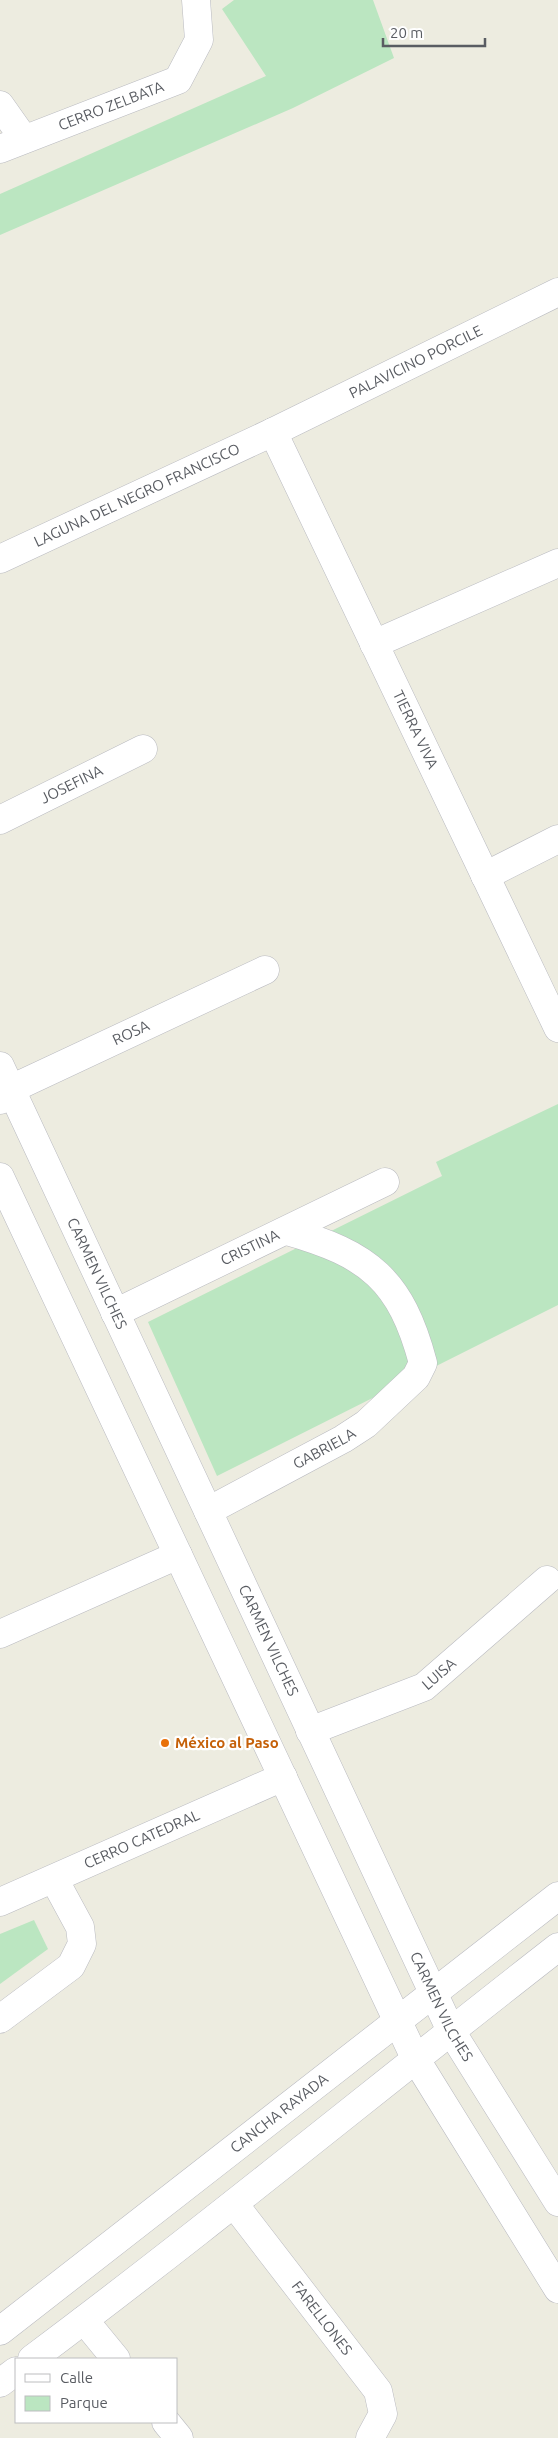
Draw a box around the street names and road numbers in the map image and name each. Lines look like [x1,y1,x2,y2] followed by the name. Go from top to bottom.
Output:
[56,77,166,134] street label: CERRO ZELBATA
[346,322,485,401] street label: PALAVICINO PORCILE
[31,440,242,550] street label: LAGUNA DEL NEGRO FRANCISCO
[390,688,442,772] street label: TIERRA VIVA
[37,761,106,807] street label: JOSEFINA
[110,1016,152,1048] street label: ROSA
[64,1215,131,1332] street label: CARMEN VILCHES
[218,1226,282,1268] street label: CRISTINA
[290,1424,359,1472] street label: GABRIELA
[236,1582,302,1699] street label: CARMEN VILCHES
[418,1654,459,1693] street label: LUISA
[81,1806,202,1872] street label: CERRO CATEDRAL
[407,1949,477,2064] street label: CARMEN VILCHES
[227,2070,331,2156] street label: CANCHA RAYADA
[289,2278,356,2358] street label: FARELLONES

